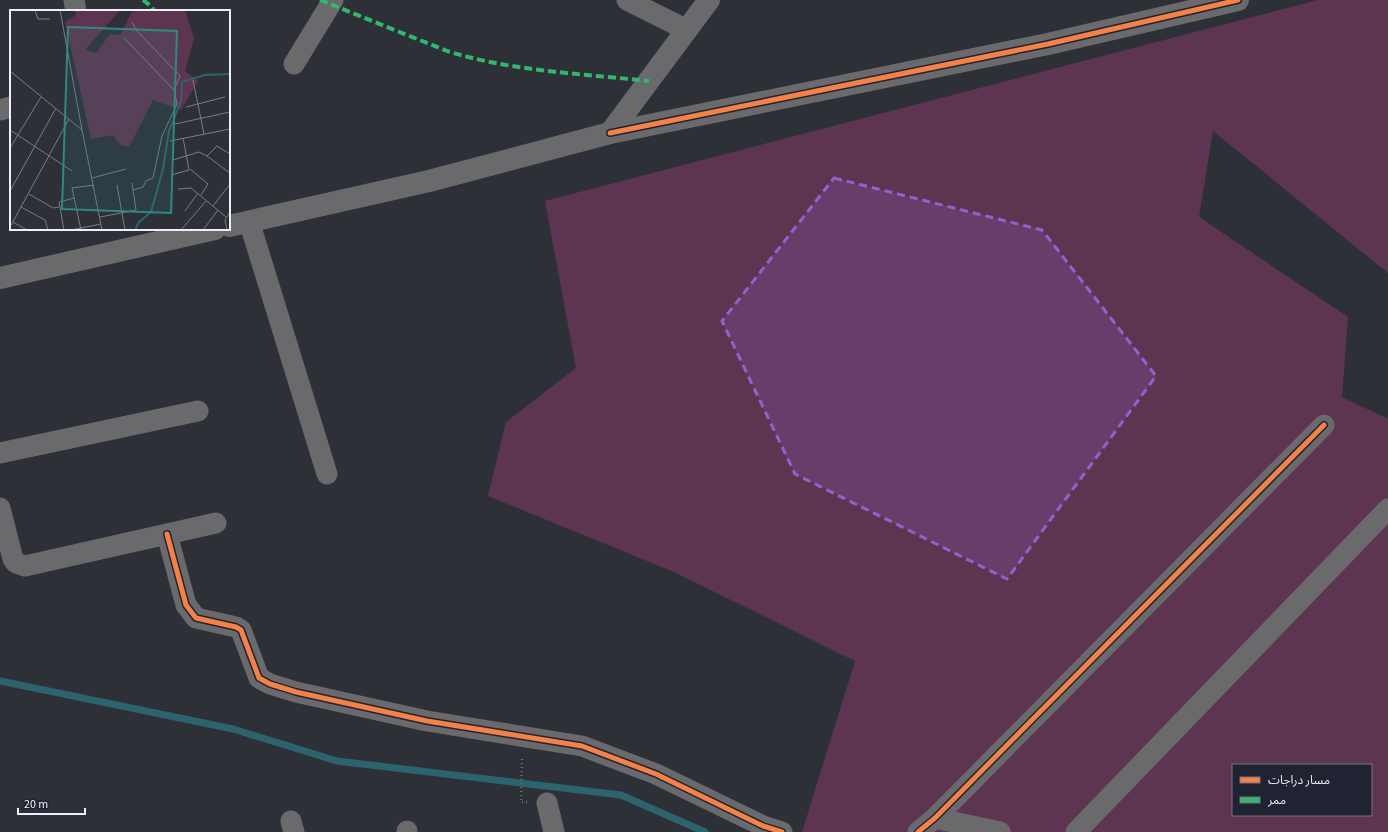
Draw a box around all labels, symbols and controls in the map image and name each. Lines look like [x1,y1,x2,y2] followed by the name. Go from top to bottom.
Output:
[10,10,230,230] inset map
[1232,764,1372,816] legend
[1268,772,1330,789] text: مسار دراجات
[18,790,85,816] scale bar
[1267,792,1286,809] text: ممر
[24,796,48,813] text: 20 m

